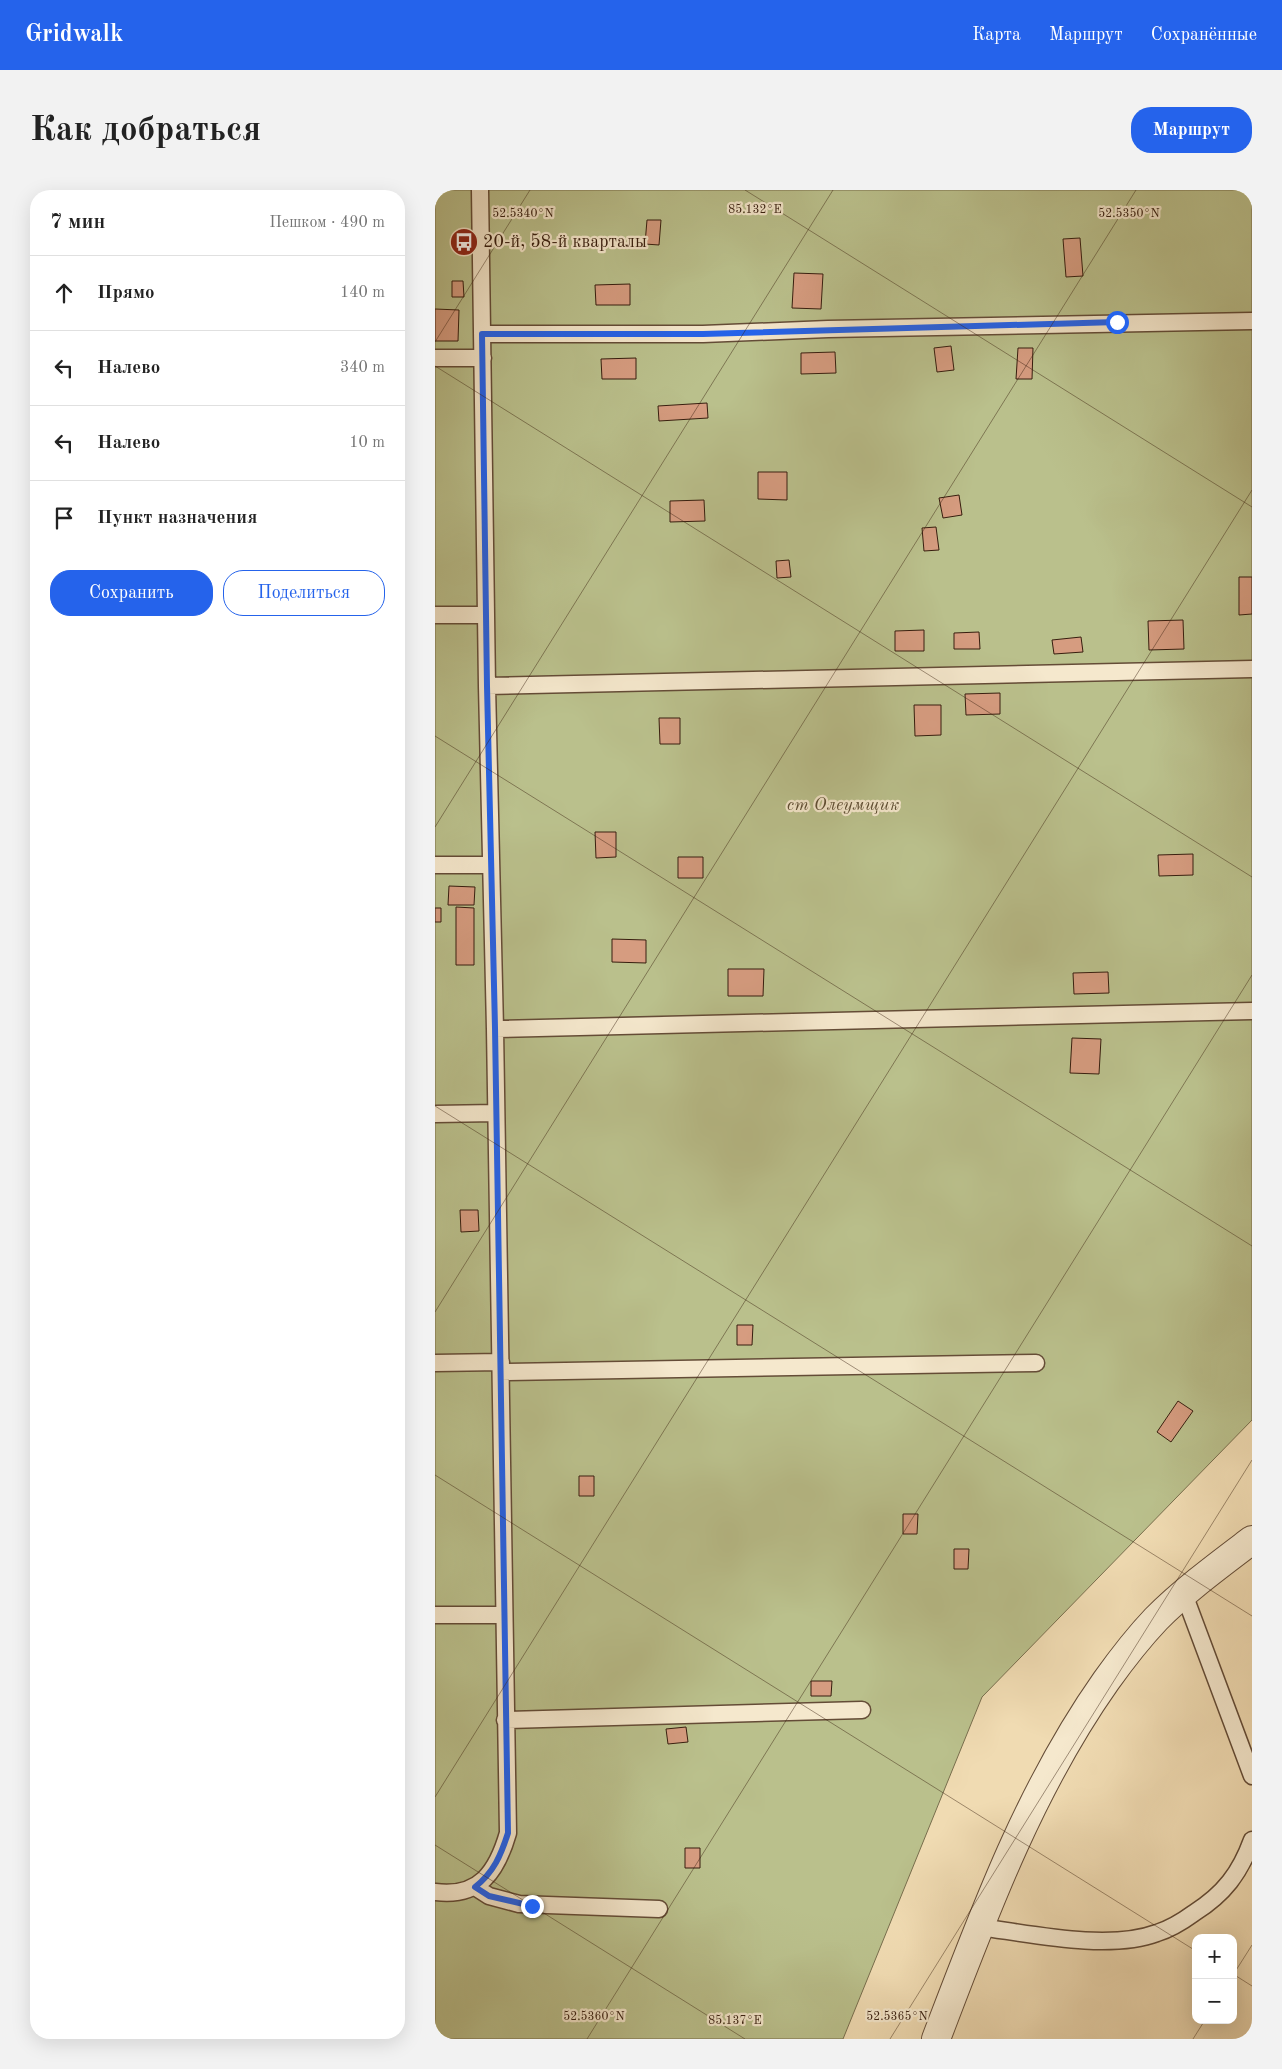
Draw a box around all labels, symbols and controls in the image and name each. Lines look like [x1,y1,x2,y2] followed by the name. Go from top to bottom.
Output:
[25,23,123,47] text: Gridwalk
[972,26,1021,44] text: Карта
[1049,26,1123,44] text: Маршрут
[1151,26,1257,44] text: Сохранённые
[1131,107,1252,153] button: Маршрут
[30,113,261,148] text: Как добраться
[728,203,782,216] text: 85.132°E
[492,207,554,220] text: 52.5340°N
[1098,207,1160,220] text: 52.5350°N
[50,212,105,233] text: 7 мин
[269,215,385,231] text: Пешком · 490 m
[449,227,479,257] bus stop icon: 20-й, 58-й кварталы
[483,233,647,251] place label: 20-й, 58-й кварталы
[50,279,78,307] icon: ahead
[97,284,155,303] text: Прямо
[340,285,385,301] text: 140 m
[1106,311,1129,334] route start
[50,354,78,382] icon: left
[97,359,160,378] text: Налево
[340,360,385,376] text: 340 m
[50,429,78,457] icon: left
[97,434,160,453] text: Налево
[349,435,385,451] text: 10 m
[50,504,78,532] icon: arrive
[97,509,257,528] text: Пункт назначения
[50,570,213,616] button: Сохранить
[223,570,385,616] button: Поделиться
[787,796,899,814] park label: ст Олеумщик
[521,1895,544,1918] route end
[1192,1934,1237,2024] map controls
[1192,1934,1237,1979] button: +
[1192,1979,1237,2024] button: −
[563,2010,625,2023] text: 52.5360°N
[866,2010,928,2023] text: 52.5365°N
[708,2014,762,2027] text: 85.137°E

